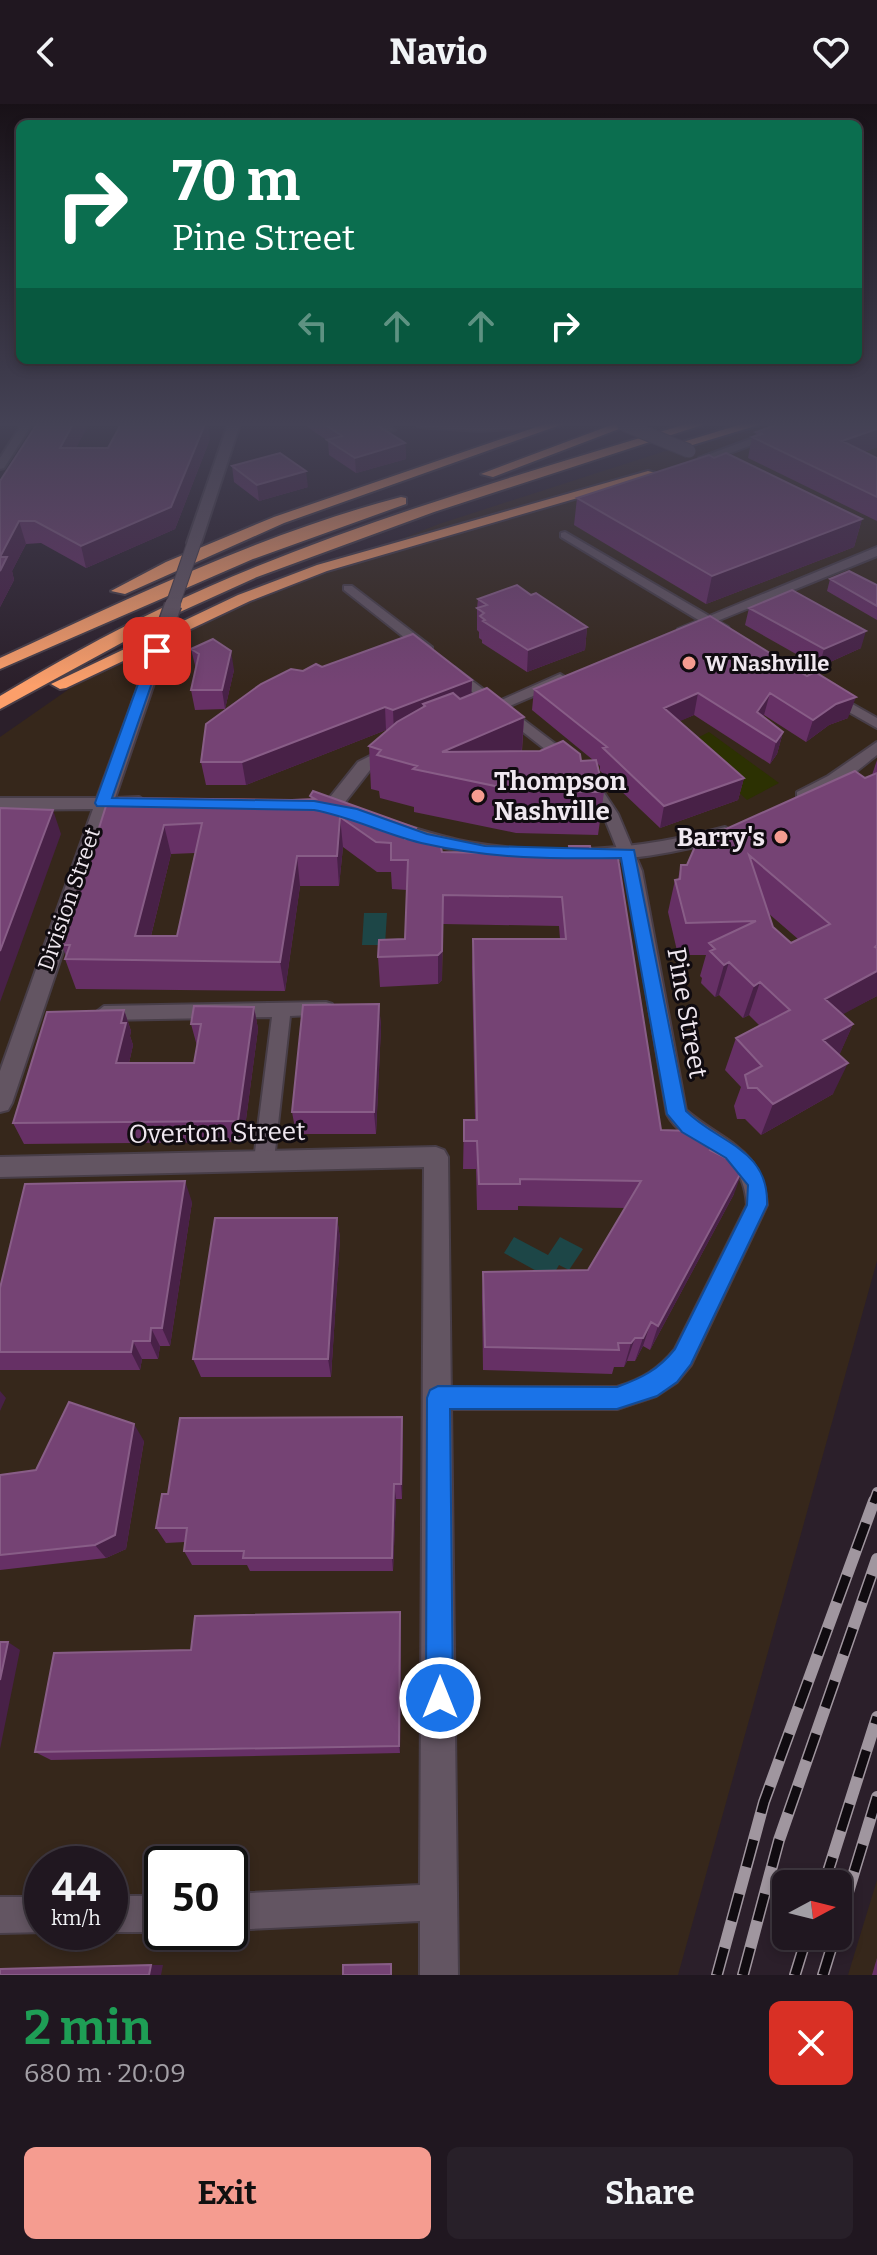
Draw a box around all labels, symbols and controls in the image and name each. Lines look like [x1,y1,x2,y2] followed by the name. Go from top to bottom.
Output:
[24,30,68,74] icon: back
[389,30,488,74] text: Navio
[809,30,853,74] icon: heart
[172,148,300,215] text: 70 m
[40,152,144,256] icon: right
[172,216,355,260] text: Pine Street
[291,304,335,348] icon: left
[375,304,419,348] icon: ahead
[459,304,503,348] icon: ahead
[543,304,587,348] icon: right
[123,617,191,685] pin
[135,629,179,673] icon: arrive
[705,650,829,677] place label: W Nashville
[680,654,698,672] marker: W Nashville
[494,766,627,827] place label: Thompson Nashville
[469,787,487,805] marker: Thompson Nashville
[677,822,765,853] place label: Barry's
[32,824,106,974] street label: Division Street
[772,828,790,846] marker: Barry's
[660,945,714,1081] street label: Pine Street
[128,1116,306,1150] street label: Overton Street
[398,1656,482,1740] position arrow
[144,1846,248,1950] speed limit sign: 50
[51,1864,101,1912] text: 44
[772,1870,852,1950] north arrow
[772,1870,852,1950] map controls
[51,1906,101,1930] text: km/h
[24,1999,152,2057] text: 2 min
[769,2001,853,2085] button: close
[24,2058,186,2089] text: 680 m · 20:09
[24,2147,431,2239] button: Exit
[447,2147,853,2239] button: Share

